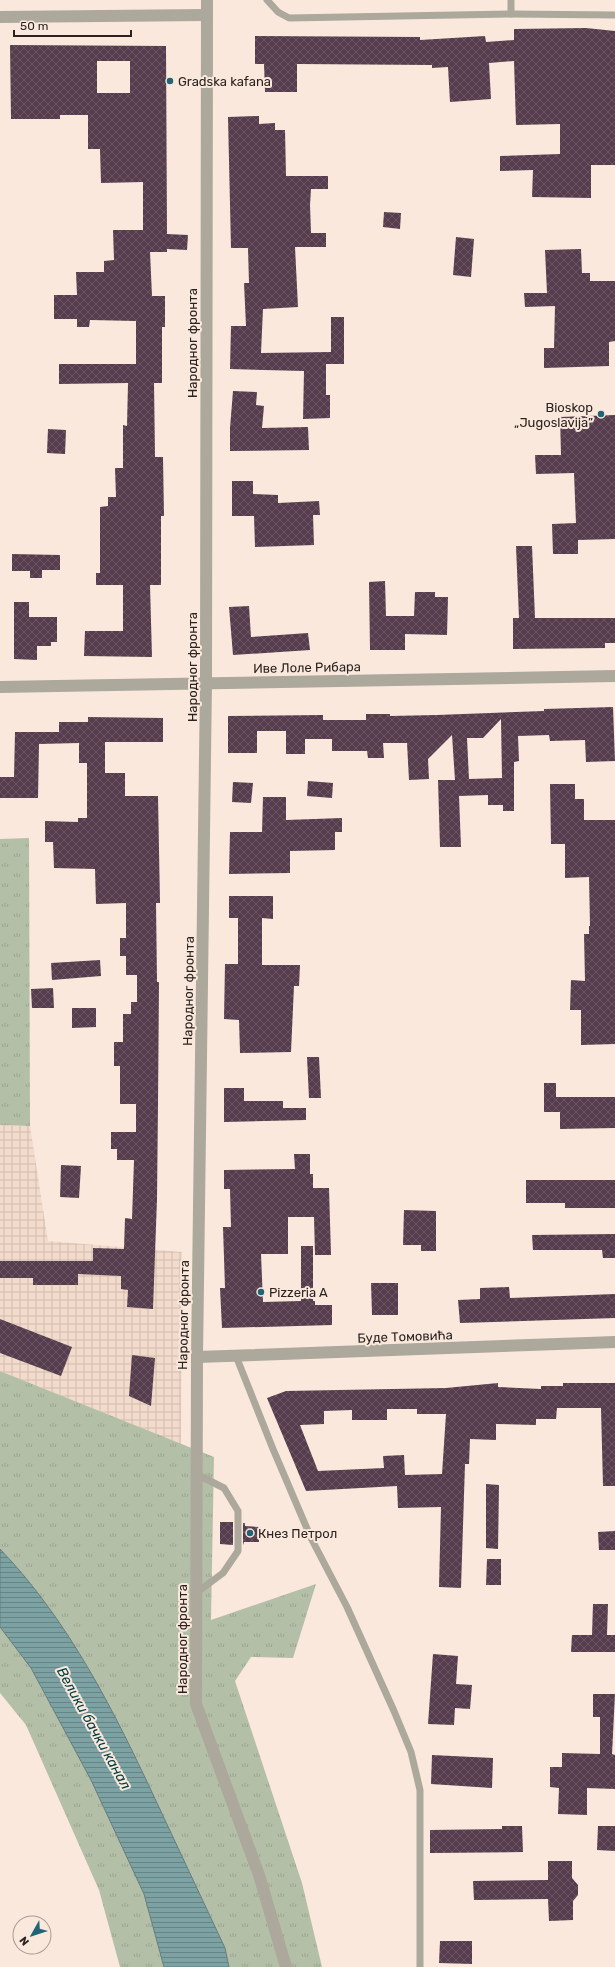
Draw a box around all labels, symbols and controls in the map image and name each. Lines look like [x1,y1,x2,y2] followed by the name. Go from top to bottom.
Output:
[14,12,131,38] scale bar
[20,19,48,33] text: 50 m
[178,74,271,89] place label: Gradska kafana
[165,76,175,86] marker: Gradska kafana
[185,288,200,398] street label: Народног фронта
[514,400,593,431] place label: Bioskop „Jugoslavija”
[596,409,606,419] marker: Bioskop „Jugoslavija”
[185,612,200,722] street label: Народног фронта
[253,659,361,676] street label: Иве Лоле Рибара
[180,936,197,1046] street label: Народног фронта
[175,1260,192,1370] street label: Народног фронта
[269,1285,328,1300] place label: Pizzeria A
[256,1287,266,1297] marker: Pizzeria A
[357,1327,453,1346] street label: Буде Томовића
[258,1526,337,1541] place label: Кнез Петрол
[245,1528,255,1538] marker: Кнез Петрол
[175,1584,190,1694] street label: Народног фронта
[53,1664,134,1792] water label: Велики бачки канал
[12,1915,52,1955] north arrow
[17,1934,32,1948] text: N

